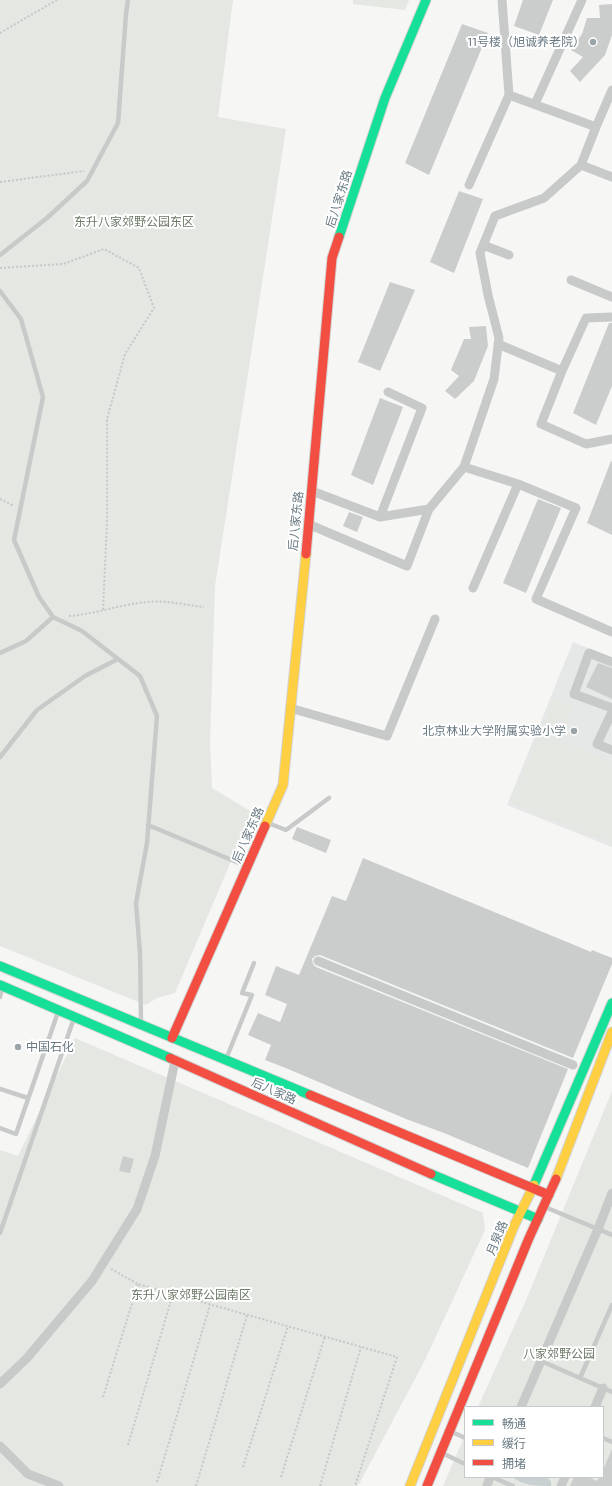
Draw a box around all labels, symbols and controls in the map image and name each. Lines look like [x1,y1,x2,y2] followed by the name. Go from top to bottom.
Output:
[467,35,585,49] place label: 11号楼（旭诚养老院）
[588,37,598,47] marker: 11号楼（旭诚养老院）
[323,168,355,230] street label: 后八家东路
[74,215,194,229] park label: 东升八家郊野公园东区
[286,490,306,552] street label: 后八家东路
[422,724,566,738] place label: 北京林业大学附属实验小学
[569,726,579,736] marker: 北京林业大学附属实验小学
[229,805,267,865] street label: 后八家东路
[26,1040,74,1054] place label: 中国石化
[13,1042,23,1052] marker: 中国石化
[249,1075,299,1107] street label: 后八家路
[483,1219,511,1257] street label: 月泉路
[131,1288,251,1302] park label: 东升八家郊野公园南区
[523,1347,595,1361] park label: 八家郊野公园
[464,1406,604,1478] legend
[502,1416,526,1430] text: 畅通
[502,1436,526,1450] text: 缓行
[502,1456,526,1470] text: 拥堵

